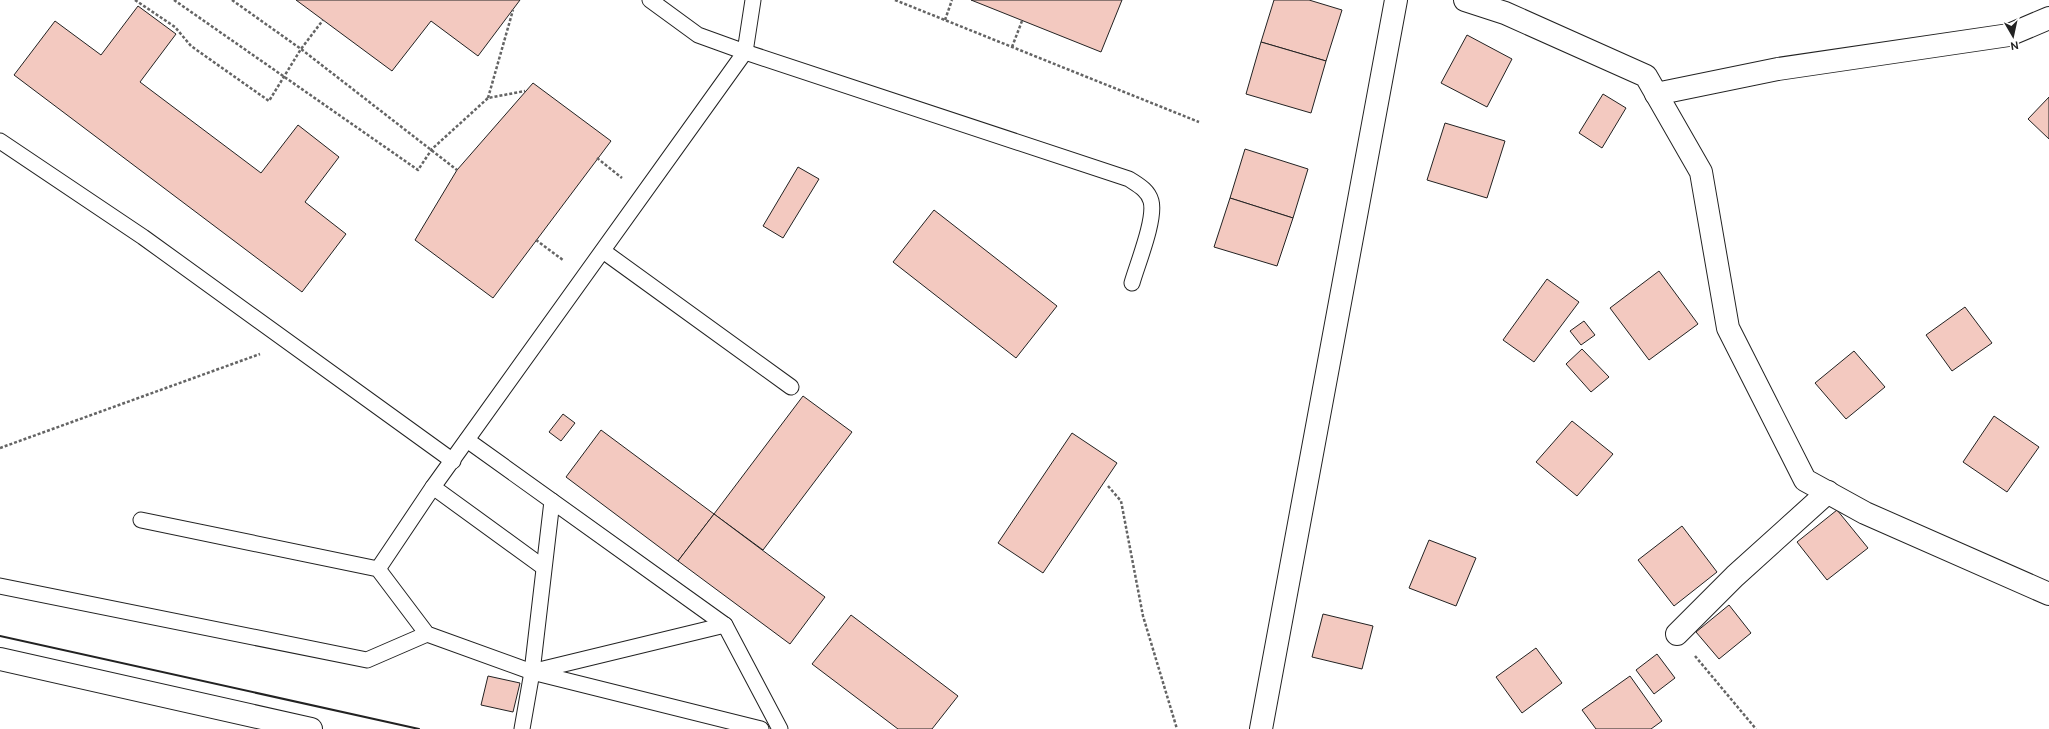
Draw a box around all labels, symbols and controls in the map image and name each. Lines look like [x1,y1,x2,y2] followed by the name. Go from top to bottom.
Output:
[1993,16,2033,56] north arrow
[2010,39,2020,52] text: N

